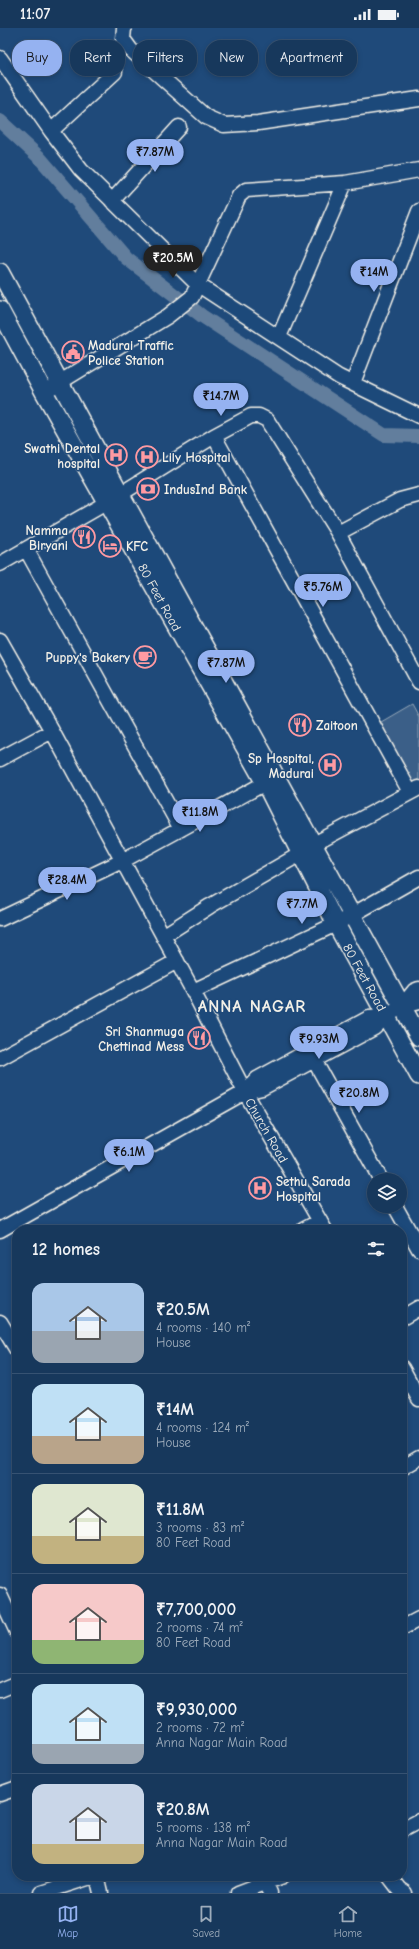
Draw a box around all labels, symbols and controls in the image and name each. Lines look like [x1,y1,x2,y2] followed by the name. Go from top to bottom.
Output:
[20,5,50,23] text: 11:07
[12,40,62,76] chip: Buy
[70,40,125,76] chip: Rent
[133,40,197,76] chip: Filters
[205,40,258,76] chip: New
[266,40,357,76] chip: Apartment
[122,139,188,173] pin: ₹7.87M
[136,144,174,159] text: ₹7.87M
[140,245,206,279] pin: ₹20.5M
[152,250,194,265] text: ₹20.5M
[350,259,398,293] pin: ₹14M
[360,264,389,279] text: ₹14M
[88,338,174,368] place label: Madurai Traffic Police Station
[60,339,86,365] public building icon: Madurai Traffic Police Station
[188,383,254,417] pin: ₹14.7M
[202,388,240,403] text: ₹14.7M
[24,441,100,471] place label: Swathi Dental hospital
[103,442,129,468] hospital icon: Swathi Dental hospital
[134,444,160,470] hospital icon: Lily Hospital
[162,450,231,465] place label: Lily Hospital
[135,476,161,502] bank icon: IndusInd Bank
[164,482,248,497] place label: IndusInd Bank
[26,523,68,553] place label: Namma Biryani
[71,524,97,550] restaurant icon: Namma Biryani
[97,533,123,559] hotel icon: KFC
[126,539,148,554] place label: KFC
[135,561,184,634] street label: 80 Feet Road
[290,574,356,608] pin: ₹5.76M
[303,579,343,594] text: ₹5.76M
[132,644,158,670] cafe icon: Puppy's Bakery
[46,650,130,665] place label: Puppy's Bakery
[193,650,259,684] pin: ₹7.87M
[207,655,245,670] text: ₹7.87M
[287,712,313,738] restaurant icon: Zaitoon
[316,718,358,733] place label: Zaitoon
[248,751,314,781] place label: Sp Hospital, Madurai
[317,752,343,778] hospital icon: Sp Hospital, Madurai
[167,799,233,833] pin: ₹11.8M
[181,804,219,819] text: ₹11.8M
[34,867,100,901] pin: ₹28.4M
[47,872,87,887] text: ₹28.4M
[274,891,330,925] pin: ₹7.7M
[286,896,318,911] text: ₹7.7M
[340,941,389,1014] street label: 80 Feet Road
[198,997,306,1016] district label: ANNA NAGAR
[98,1024,184,1054] place label: Sri Shanmuga Chettinad Mess
[186,1025,212,1051] restaurant icon: Sri Shanmuga Chettinad Mess
[286,1026,352,1060] pin: ₹9.93M
[299,1031,339,1046] text: ₹9.93M
[326,1080,392,1114] pin: ₹20.8M
[339,1085,379,1100] text: ₹20.8M
[242,1095,291,1165] street label: Church Road
[101,1139,157,1173] pin: ₹6.1M
[113,1144,145,1159] text: ₹6.1M
[367,1173,407,1213] map controls
[367,1173,407,1213] button: layers
[276,1174,351,1204] place label: Sethu Sarada Hospital
[247,1175,273,1201] hospital icon: Sethu Sarada Hospital
[365,1238,387,1260] icon: filters
[32,1240,100,1259] text: 12 homes
[64,1299,112,1347] icon: home
[156,1300,210,1319] text: ₹20.5M
[156,1320,250,1335] text: 4 rooms · 140 m²
[156,1335,191,1350] text: House
[64,1400,112,1448] icon: home
[156,1400,194,1419] text: ₹14M
[156,1420,249,1435] text: 4 rooms · 124 m²
[156,1435,191,1450] text: House
[64,1500,112,1548] icon: home
[156,1500,205,1519] text: ₹11.8M
[156,1520,244,1535] text: 3 rooms · 83 m²
[156,1535,231,1550] text: 80 Feet Road
[64,1600,112,1648] icon: home
[156,1600,236,1619] text: ₹7,700,000
[156,1620,243,1635] text: 2 rooms · 74 m²
[156,1635,231,1650] text: 80 Feet Road
[64,1700,112,1748] icon: home
[156,1700,237,1719] text: ₹9,930,000
[156,1720,244,1735] text: 2 rooms · 72 m²
[156,1735,288,1750] text: Anna Nagar Main Road
[64,1800,112,1848] icon: home
[156,1800,209,1819] text: ₹20.8M
[156,1820,250,1835] text: 5 rooms · 138 m²
[156,1835,288,1850] text: Anna Nagar Main Road
[57,1903,79,1940] tab: Map
[193,1903,220,1940] tab: Saved
[334,1903,362,1940] tab: Home

